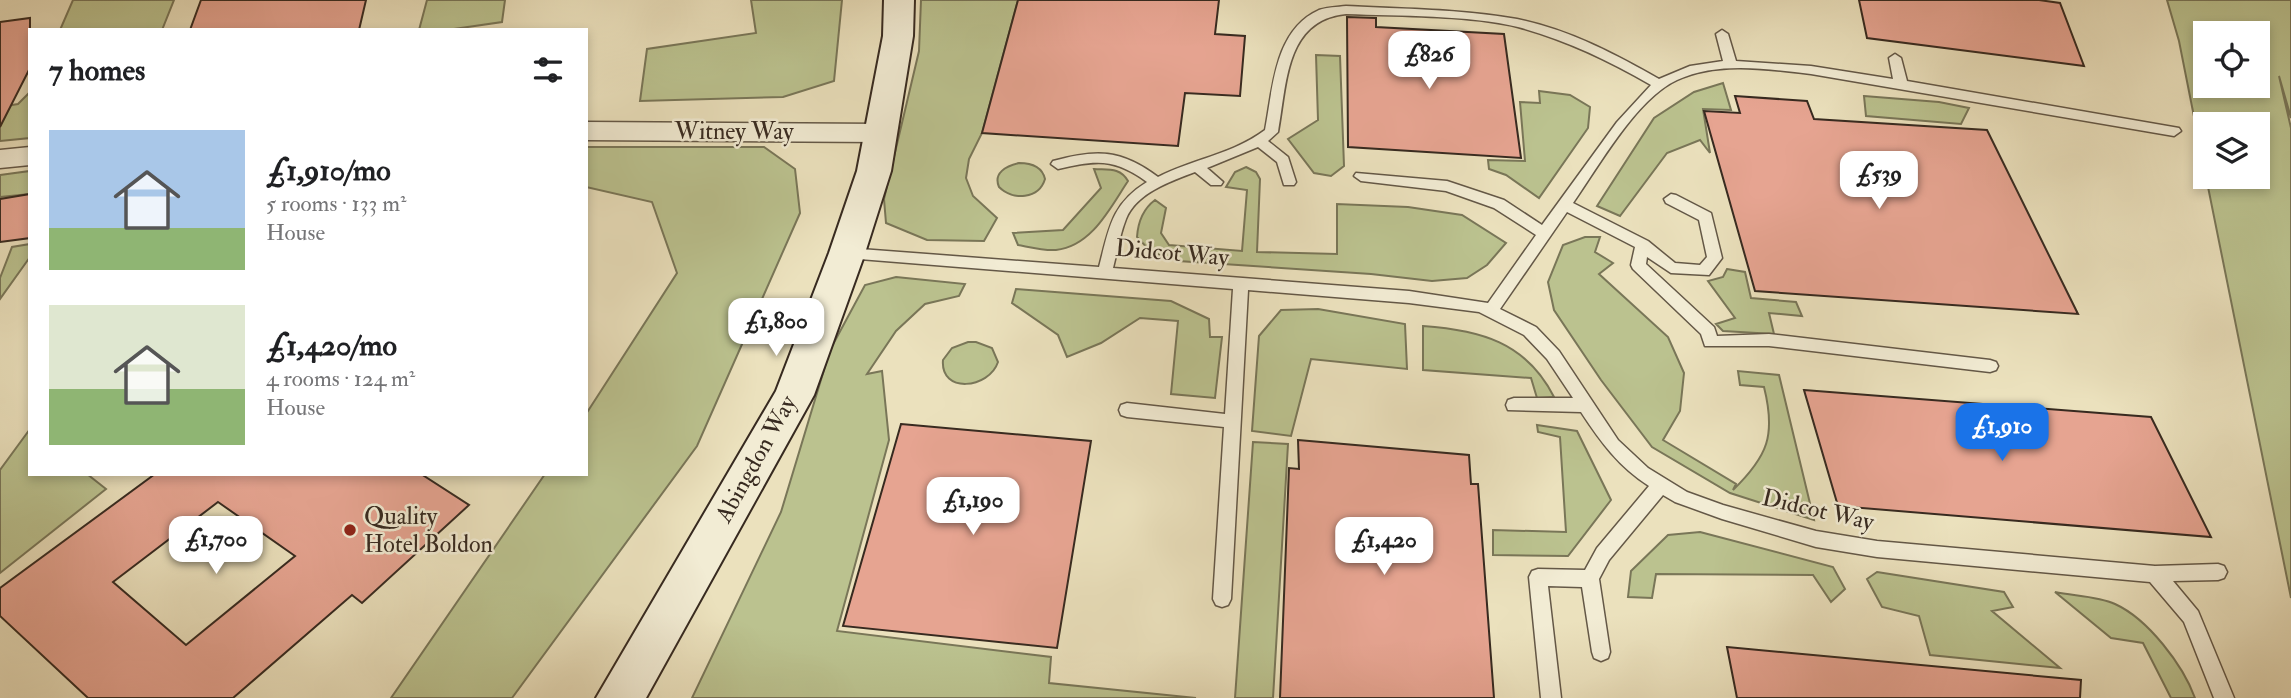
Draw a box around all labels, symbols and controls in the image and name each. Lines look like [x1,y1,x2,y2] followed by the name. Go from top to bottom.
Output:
[2193,21,2270,189] map controls
[2193,21,2270,98] button: locate
[1388,32,1470,91] pin: £826
[1404,39,1454,68] text: £826
[529,51,567,89] icon: filters
[49,52,145,89] text: 7 homes
[2193,112,2270,189] button: layers
[674,116,794,147] street label: Witney Way
[266,152,391,189] text: £1,910/mo
[1838,152,1920,211] pin: £539
[105,158,189,242] icon: home
[1856,159,1902,188] text: £539
[266,189,407,218] text: 5 rooms · 133 m²
[266,218,325,247] text: House
[1114,233,1231,273] street label: Didcot Way
[719,298,833,358] pin: £1,800
[744,306,808,335] text: £1,800
[266,327,397,364] text: £1,420/mo
[105,333,189,417] icon: home
[266,364,415,393] text: 4 rooms · 124 m²
[708,390,804,529] street label: Abingdon Way
[266,393,325,422] text: House
[1945,404,2059,463] pin: £1,910
[1972,411,2032,440] text: £1,910
[916,477,1030,537] pin: £1,190
[1759,482,1878,538] street label: Didcot Way
[943,485,1003,514] text: £1,190
[364,501,493,560] place label: Quality Hotel Boldon
[159,516,273,576] pin: £1,700
[1327,518,1441,577] pin: £1,420
[342,522,358,538] marker: Quality Hotel Boldon
[185,524,247,553] text: £1,700
[1351,525,1417,554] text: £1,420

